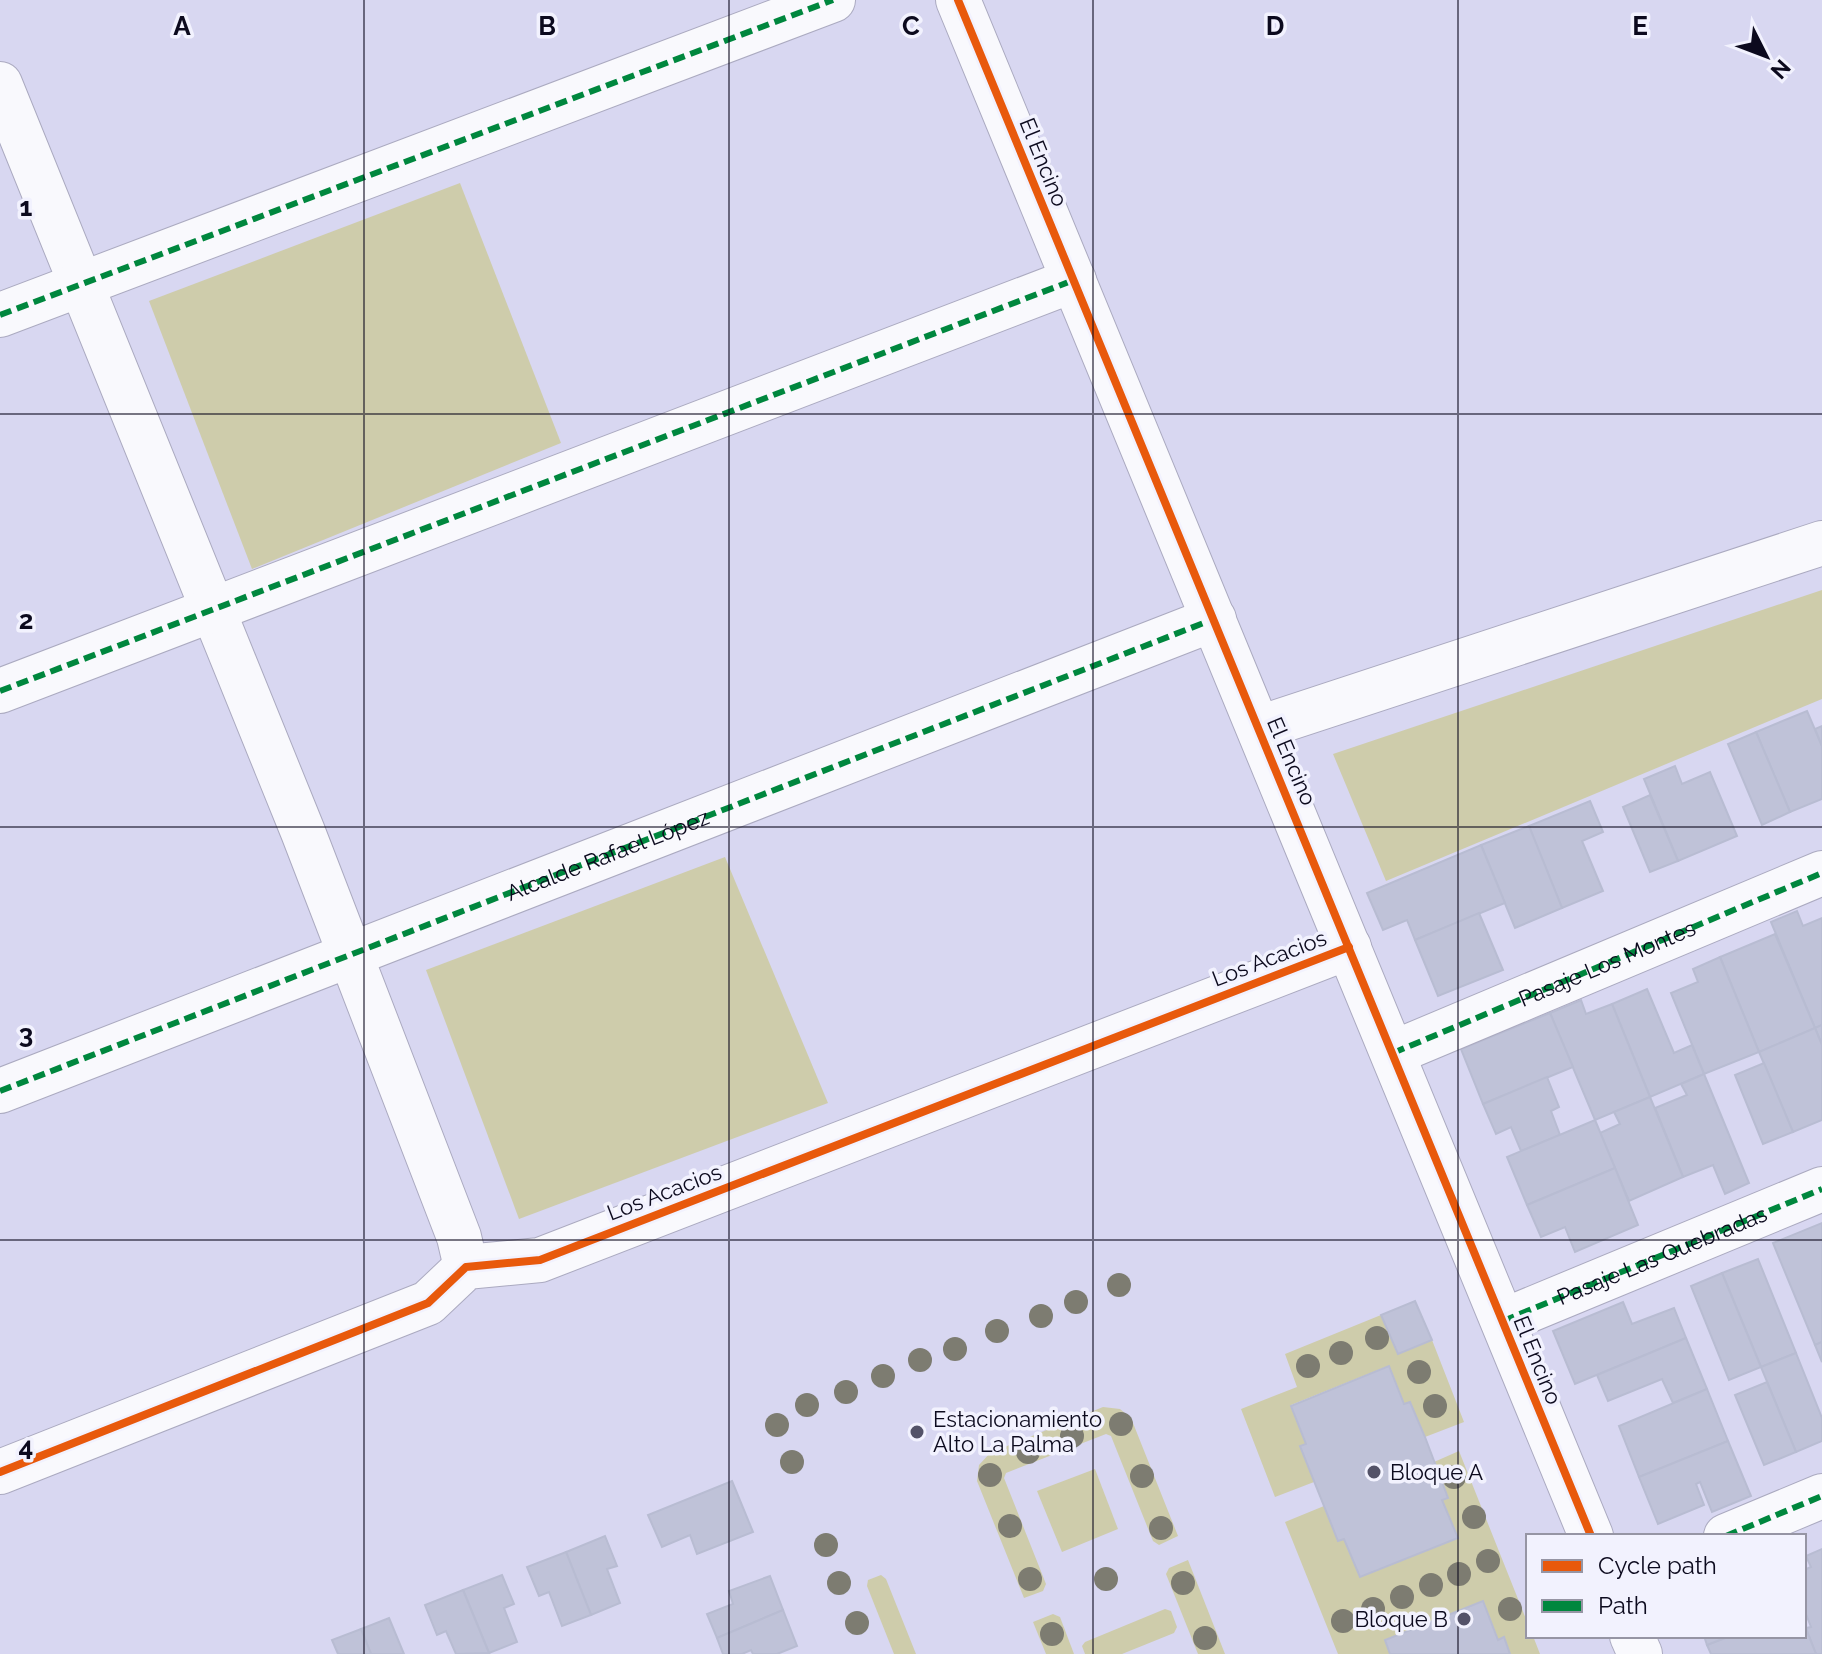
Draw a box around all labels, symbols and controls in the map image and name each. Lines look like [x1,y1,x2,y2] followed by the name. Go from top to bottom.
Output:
[173,11,191,41] text: A
[538,11,556,41] text: B
[902,11,920,41] text: C
[1266,11,1284,41] text: D
[1632,11,1648,41] text: E
[1726,16,1806,96] north arrow
[1766,54,1796,84] text: N
[1014,114,1074,210] street label: El Encino
[20,192,33,222] text: 1
[19,605,33,635] text: 2
[1262,713,1322,809] street label: El Encino
[503,804,713,906] street label: Alcalde Rafael López
[1515,915,1699,1012] street label: Pasaje Los Montes
[1208,924,1330,992] street label: Los Acacios
[19,1019,33,1049] text: 3
[603,1158,725,1226] street label: Los Acacios
[1553,1200,1771,1310] street label: Pasaje Las Quebradas
[1508,1312,1568,1408] street label: El Encino
[933,1406,1102,1457] place label: Estacionamiento Alto La Palma
[908,1423,926,1441] marker: Estacionamiento Alto La Palma
[19,1432,33,1462] text: 4
[1390,1459,1483,1485] place label: Bloque A
[1365,1463,1383,1481] marker: Bloque A
[1526,1534,1806,1638] legend
[1598,1551,1717,1580] text: Cycle path
[1598,1591,1648,1620] text: Path
[1354,1606,1448,1632] place label: Bloque B
[1455,1610,1473,1628] marker: Bloque B

